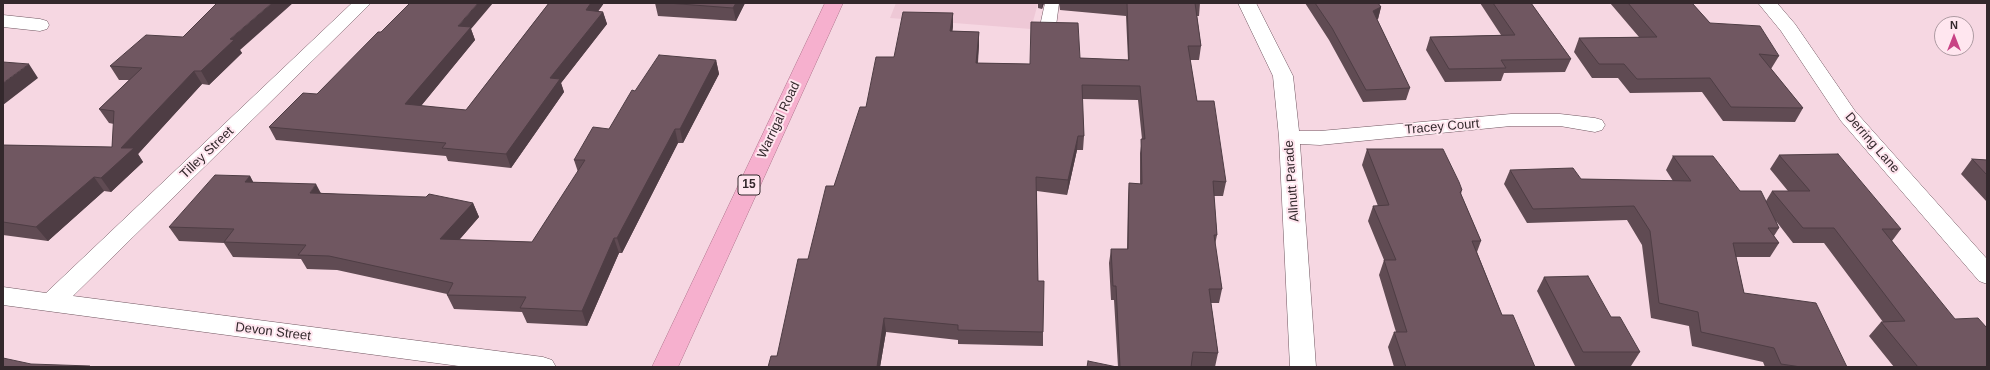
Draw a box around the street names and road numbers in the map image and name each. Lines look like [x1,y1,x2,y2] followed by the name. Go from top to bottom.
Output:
[754,79,804,161] street label: Warrigal Road
[1841,110,1903,176] street label: Derring Lane
[1404,116,1480,138] street label: Tracey Court
[177,124,237,182] street label: Tilley Street
[1281,140,1303,222] street label: Allnutt Parade
[738,175,760,195] road number: 15
[234,320,312,344] street label: Devon Street

